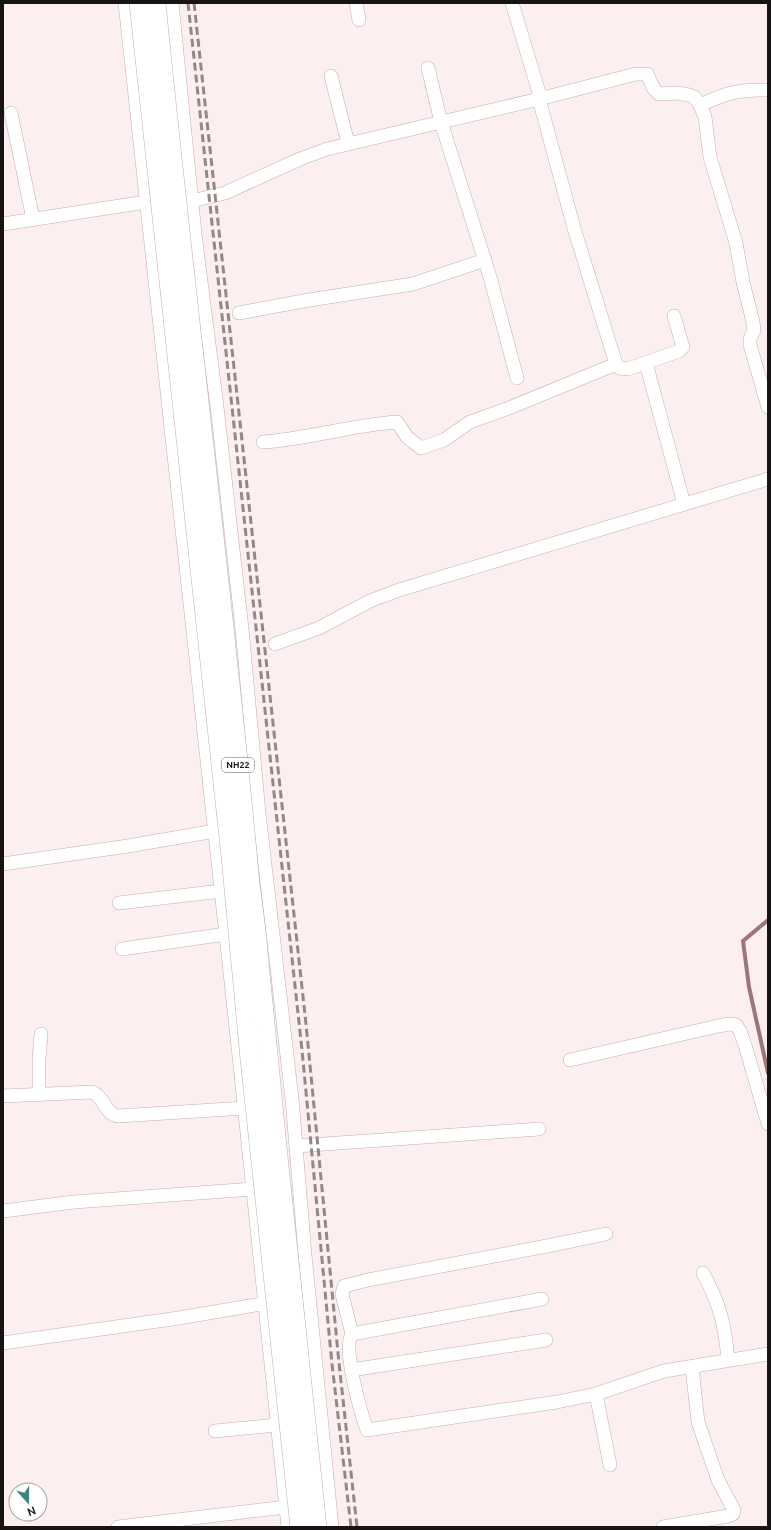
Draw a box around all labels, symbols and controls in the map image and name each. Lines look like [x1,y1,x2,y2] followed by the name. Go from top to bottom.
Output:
[222,758,254,772] road number: NH22
[8,1482,48,1522] north arrow
[26,1504,38,1518] text: N

